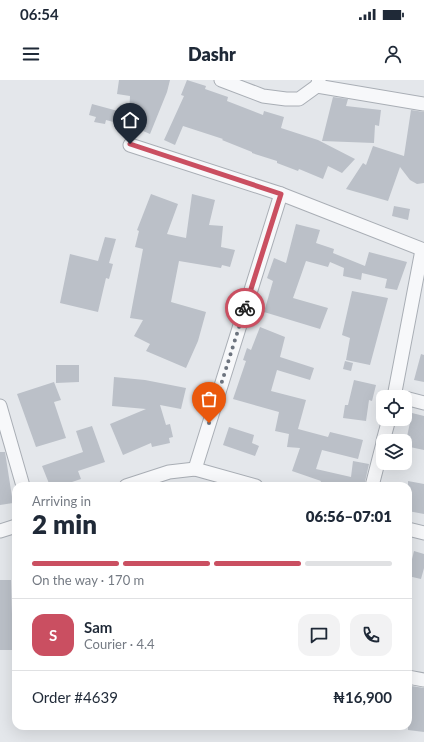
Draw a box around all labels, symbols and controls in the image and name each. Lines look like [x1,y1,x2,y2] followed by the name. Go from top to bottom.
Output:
[20,5,59,23] text: 06:54
[20,43,42,65] icon: menu
[188,43,236,65] text: Dashr
[382,43,404,65] icon: person
[113,103,147,144] pin
[119,109,141,131] icon: home
[225,288,265,328] courier
[234,297,256,319] icon: bike
[192,382,226,423] pin
[198,388,220,410] icon: bag
[376,390,412,470] map controls
[376,390,412,426] button: locate
[376,434,412,470] button: layers
[32,493,91,509] text: Arriving in
[306,507,392,525] text: 06:56–07:01
[32,508,97,540] text: 2 min
[32,572,144,588] text: On the way · 170 m
[298,614,340,656] button: chat
[350,614,392,656] button: phone
[84,618,112,636] text: Sam
[49,626,57,644] text: S
[84,636,155,652] text: Courier · 4.4
[32,688,118,706] text: Order #4639
[333,688,392,706] text: ₦16,900

